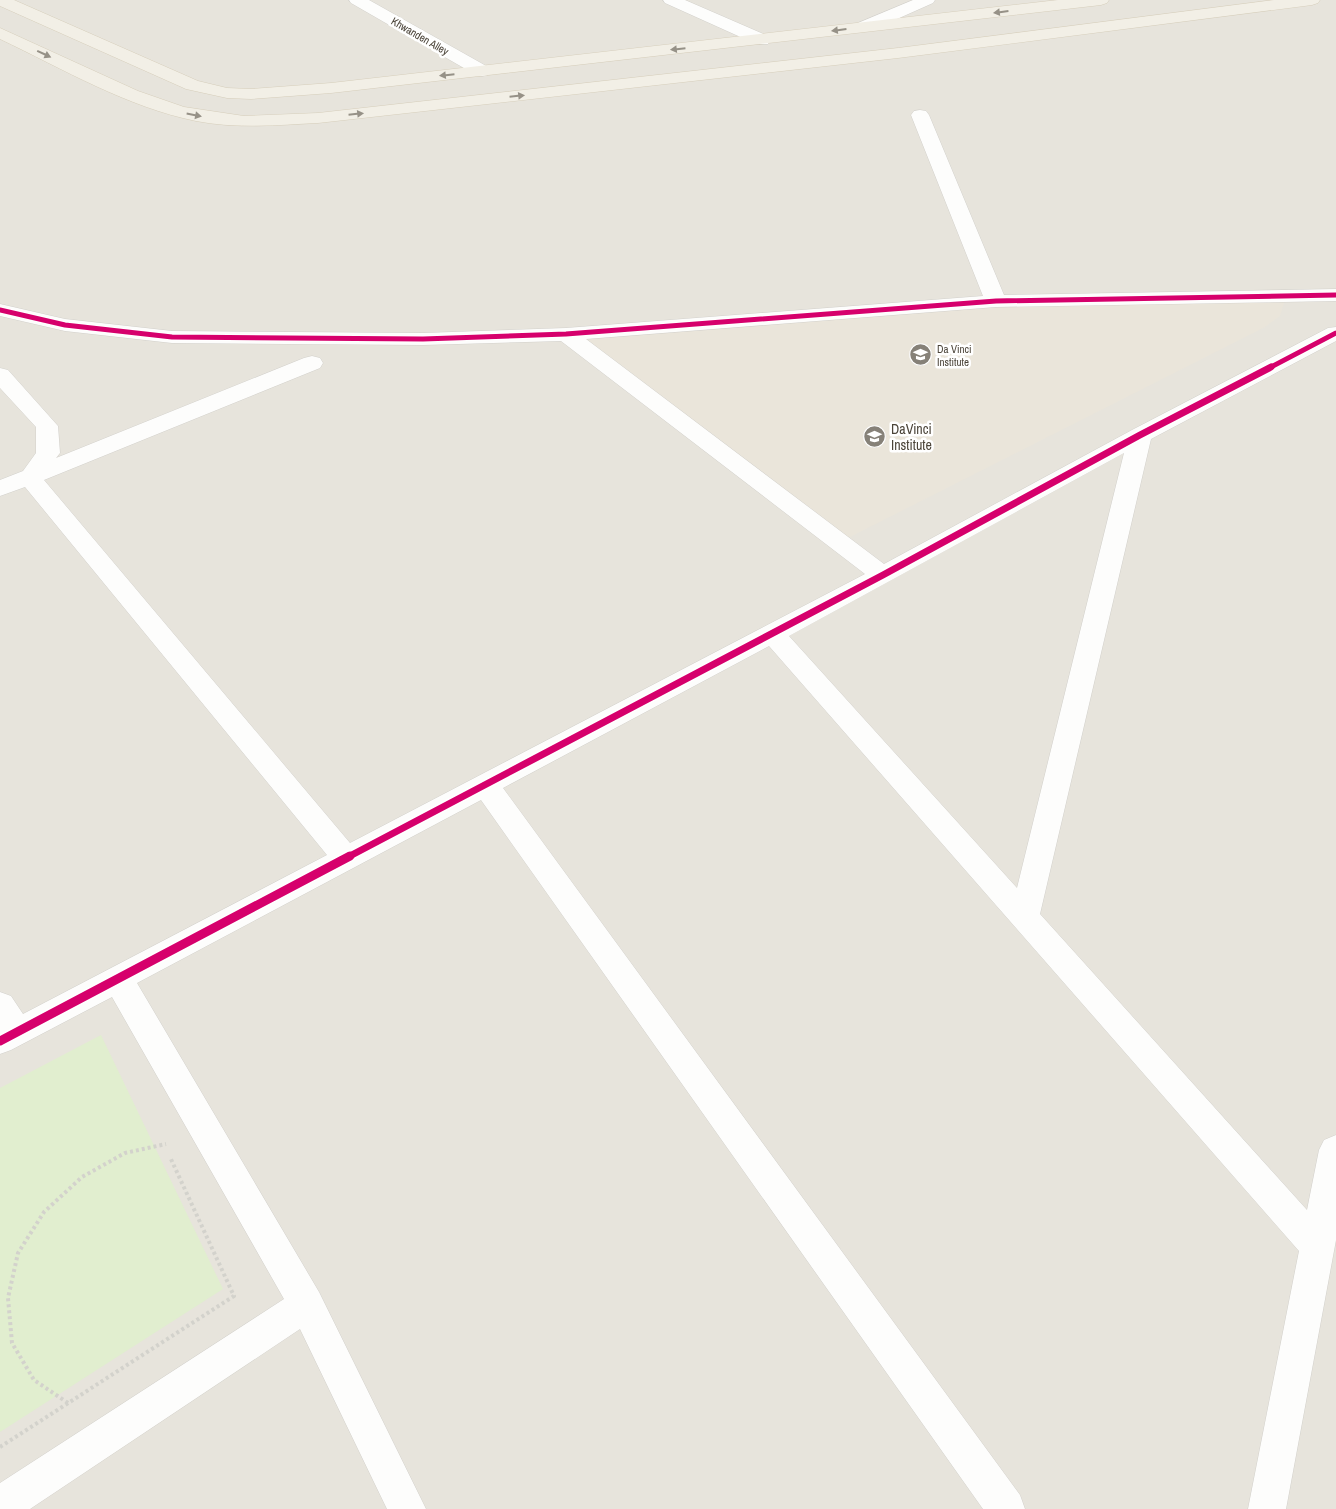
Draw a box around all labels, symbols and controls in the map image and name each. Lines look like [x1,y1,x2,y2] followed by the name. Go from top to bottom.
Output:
[993,8,1009,16] one-way arrow
[389,14,452,58] street label: Khwanden Alley
[831,26,847,34] one-way arrow
[670,45,686,53] one-way arrow
[37,50,51,58] one-way arrow
[439,71,455,79] one-way arrow
[510,92,526,100] one-way arrow
[348,110,364,118] one-way arrow
[187,111,203,119] one-way arrow
[937,342,971,369] place label: Da Vinci Institute
[909,343,933,367] school or university icon: Da Vinci Institute
[891,420,932,454] place label: DaVinci Institute
[863,425,887,449] school or university icon: DaVinci Institute

